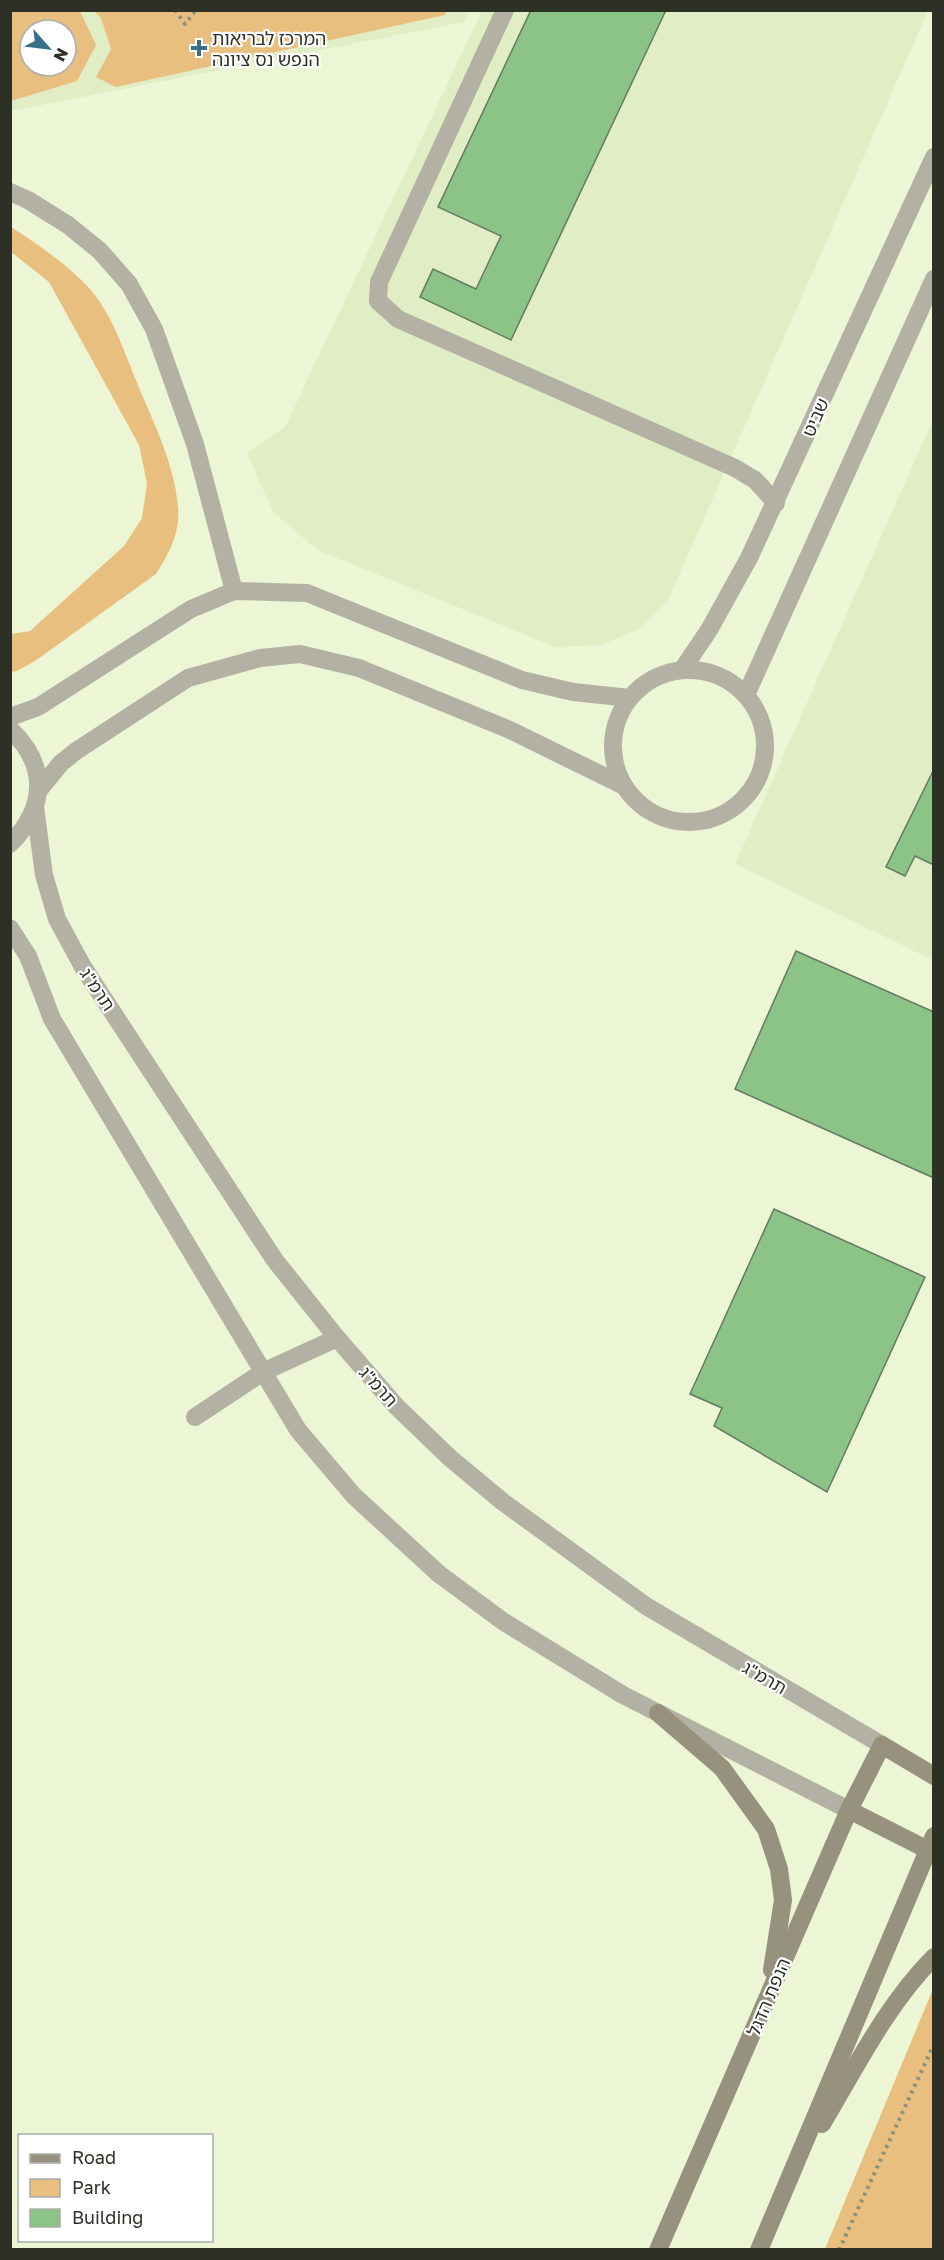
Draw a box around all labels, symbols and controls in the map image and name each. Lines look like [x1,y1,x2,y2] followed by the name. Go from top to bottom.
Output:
[18,18,78,78] north arrow
[212,27,326,70] place label: המרכז לבריאות הנפש נס ציונה
[190,39,208,57] marker: המרכז לבריאות הנפש נס ציונה
[50,45,73,65] text: N
[797,394,833,440] street label: שביט
[76,963,120,1015] street label: תרמ"ג
[355,1361,403,1411] street label: תרמ"ג
[739,1656,791,1698] street label: תרמ"ג
[742,1955,794,2039] street label: הנפת הדגל
[18,2134,213,2242] legend
[72,2146,116,2168] text: Road
[72,2176,111,2198] text: Park
[72,2206,143,2228] text: Building

